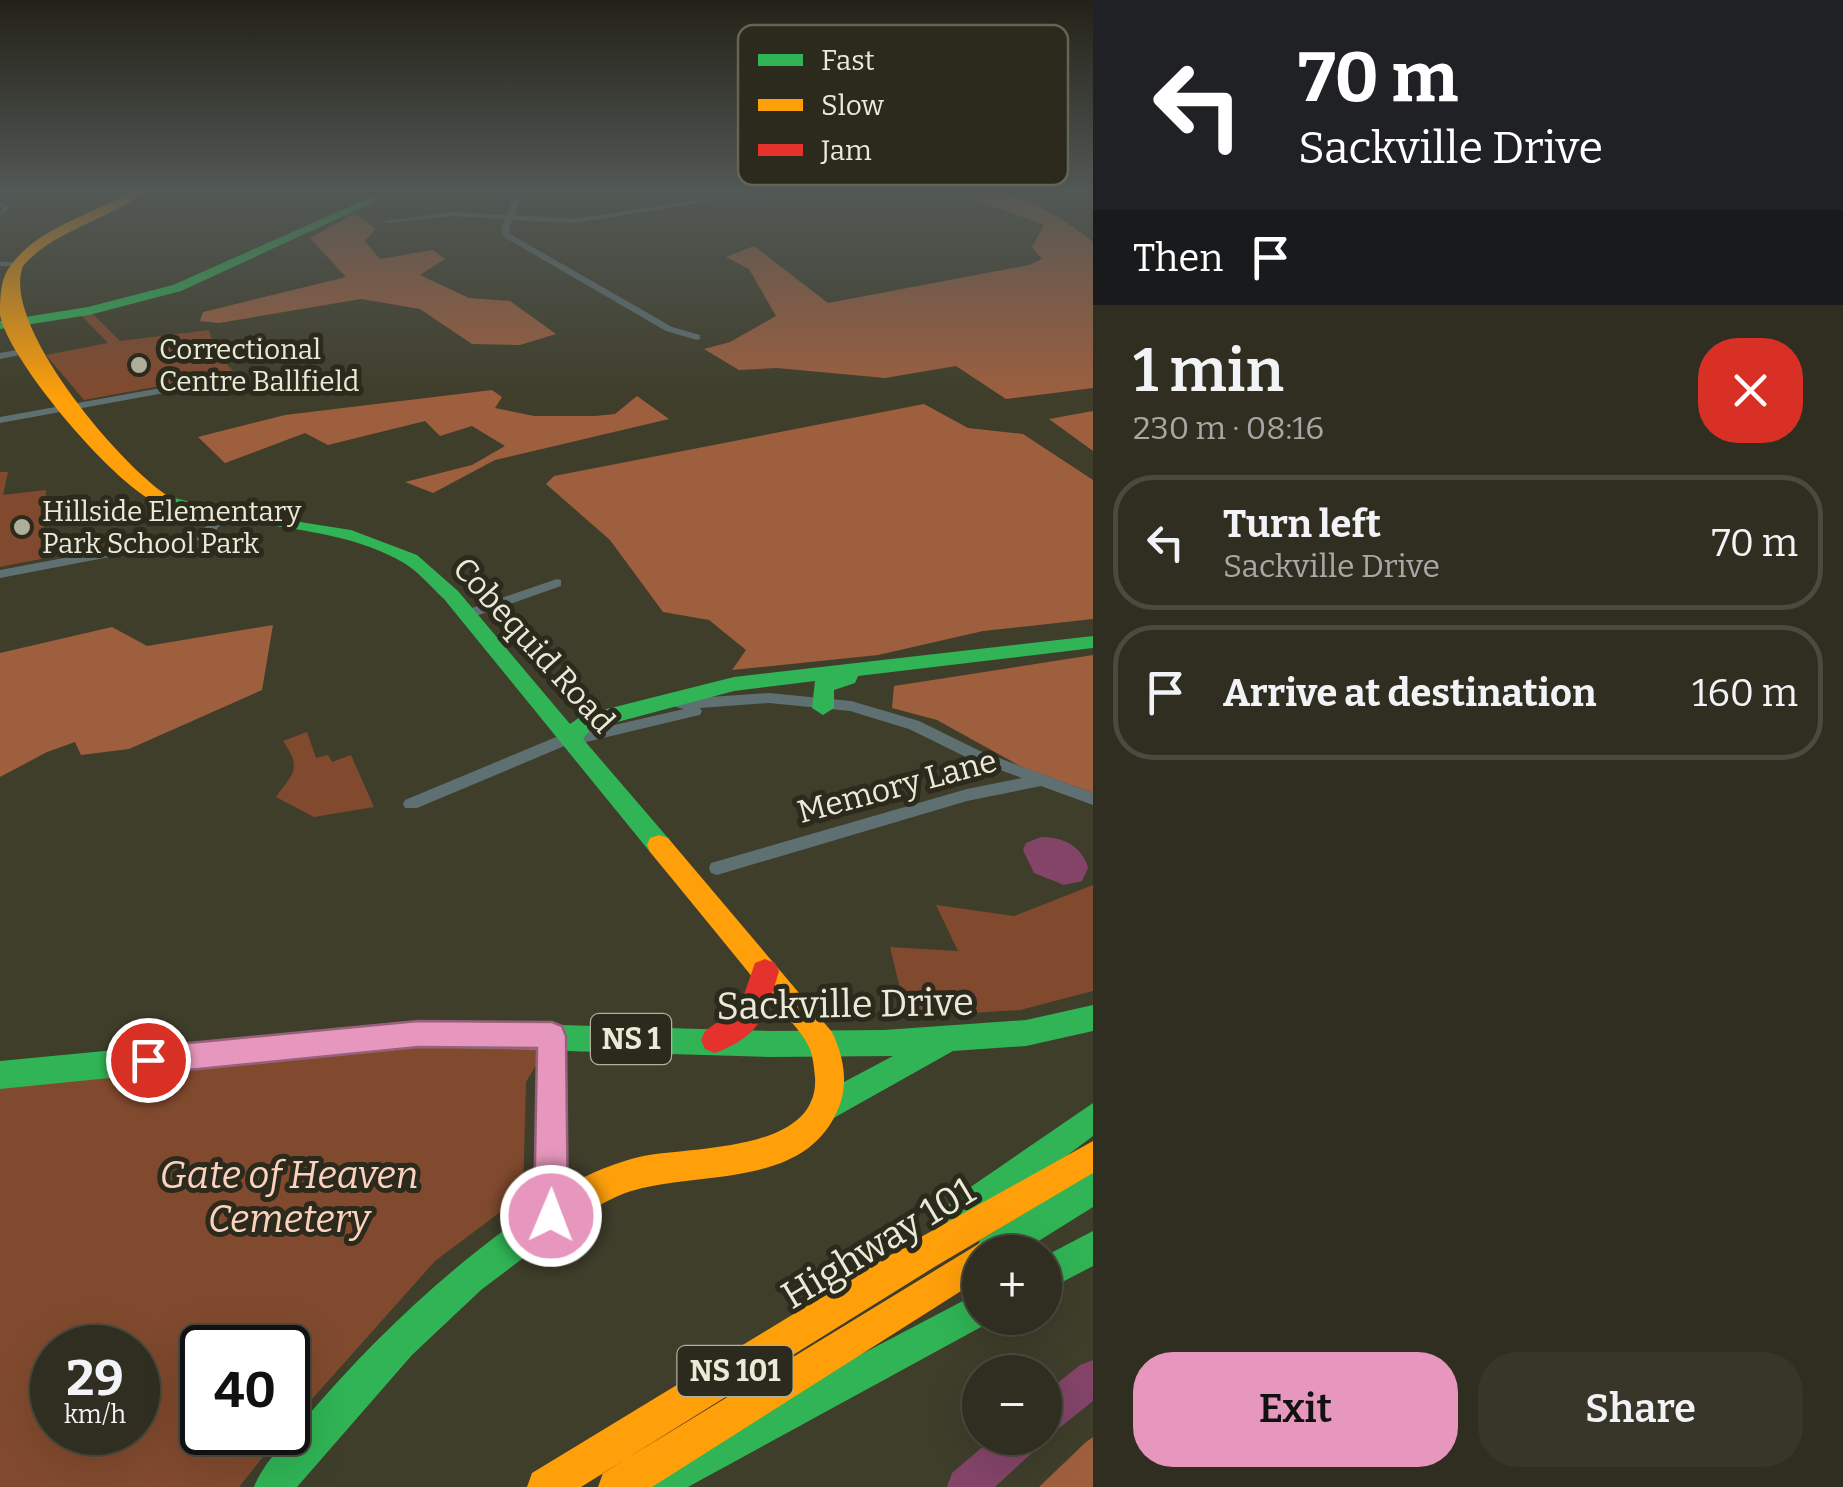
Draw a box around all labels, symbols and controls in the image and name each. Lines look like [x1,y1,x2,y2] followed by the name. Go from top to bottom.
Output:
[738,25,1068,185] legend
[1298,36,1458,120] text: 70 m
[1133,40,1263,170] icon: left
[821,44,875,77] text: Fast
[821,89,884,122] text: Slow
[1298,121,1603,175] text: Sackville Drive
[820,134,872,167] text: Jam
[1243,230,1298,285] icon: arrive
[1133,235,1223,281] text: Then
[159,333,359,398] place label: Correctional Centre Ballfield
[1133,335,1284,407] text: 1 min
[1698,338,1803,443] button: close
[128,354,150,376] marker: Correctional Centre Ballfield
[1133,409,1324,447] text: 230 m · 08:16
[42,495,301,560] place label: Hillside Elementary Park School Park
[1223,501,1381,547] text: Turn left
[1138,515,1193,570] icon: left
[11,516,33,538] marker: Hillside Elementary Park School Park
[1711,520,1798,566] text: 70 m
[1223,547,1440,585] text: Sackville Drive
[445,550,623,740] street label: Cobequid Road
[1138,665,1193,720] icon: arrive
[1223,670,1596,716] text: Arrive at destination
[1692,670,1798,716] text: 160 m
[793,741,1001,831] street label: Memory Lane
[716,979,974,1029] street label: Sackville Drive
[591,1014,671,1064] road number: NS 1
[106,1018,191,1103] pin
[121,1033,176,1088] icon: arrive
[159,1152,419,1242] park label: Gate of Heaven Cemetery
[499,1164,603,1268] position arrow
[773,1167,983,1319] street label: Highway 101
[962,1235,1062,1455] map controls
[962,1235,1062,1335] button: +
[180,1325,310,1455] speed limit sign: 40
[678,1346,792,1396] road number: NS 101
[66,1348,124,1408] text: 29
[1133,1352,1458,1467] button: Exit
[1478,1352,1803,1467] button: Share
[962,1355,1062,1455] button: −
[64,1400,126,1430] text: km/h

